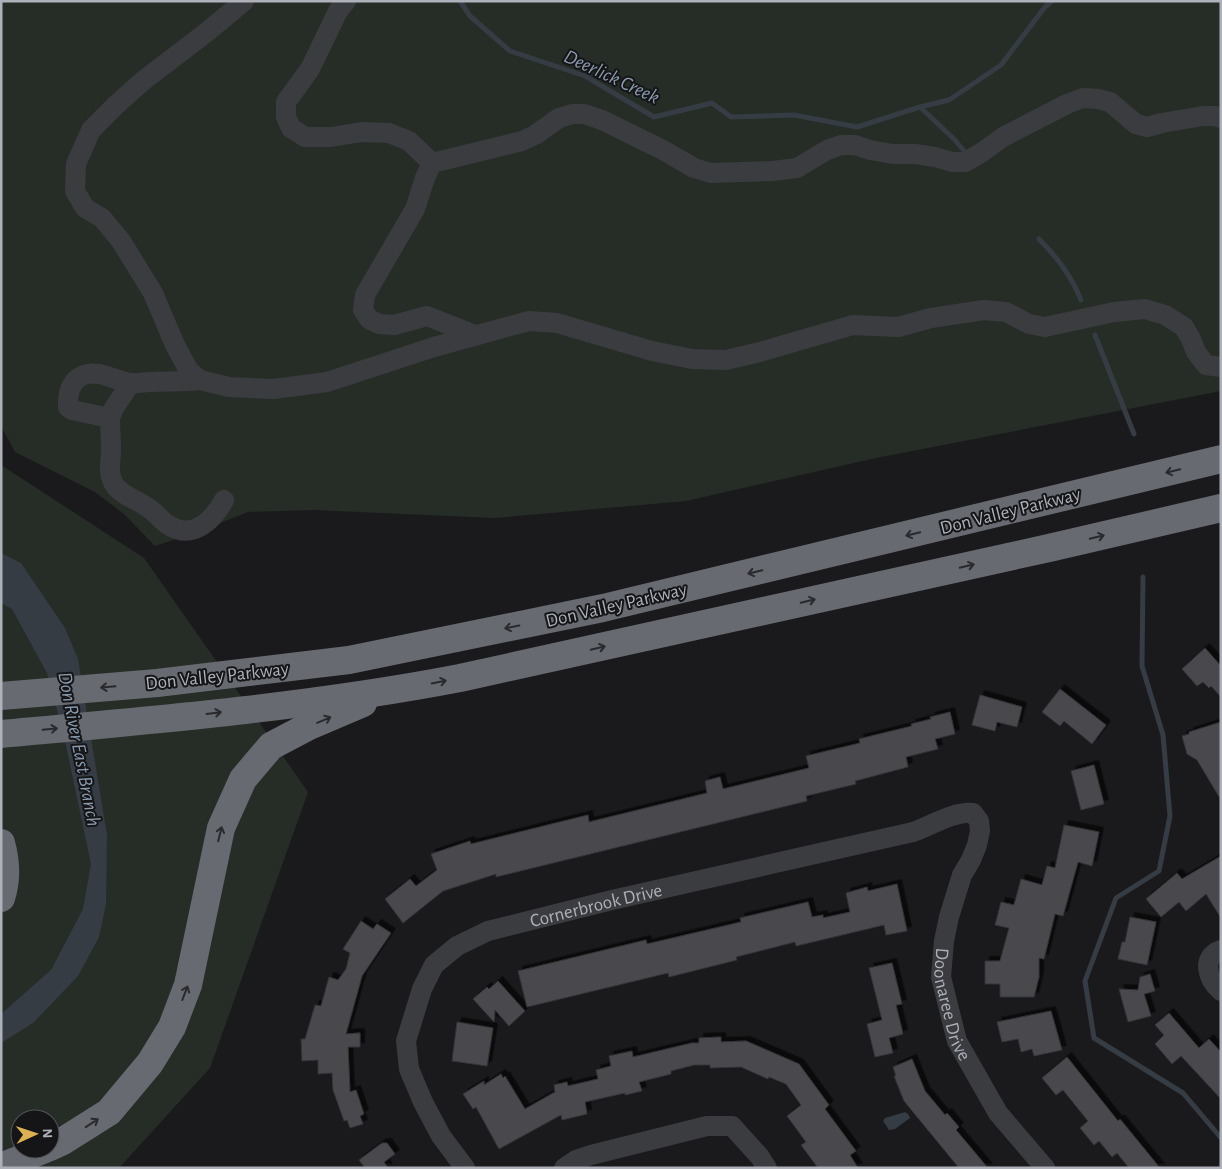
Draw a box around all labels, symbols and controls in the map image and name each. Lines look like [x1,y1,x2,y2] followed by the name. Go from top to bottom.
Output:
[561,46,662,108] water label: Deerlick Creek
[1166,467,1182,476] one-way arrow
[938,485,1083,538] street label: Don Valley Parkway
[906,529,922,539] one-way arrow
[1088,532,1104,541] one-way arrow
[958,561,974,570] one-way arrow
[748,568,764,577] one-way arrow
[544,580,689,631] street label: Don Valley Parkway
[800,596,816,605] one-way arrow
[504,623,520,632] one-way arrow
[590,643,606,652] one-way arrow
[144,660,290,693] street label: Don Valley Parkway
[54,670,104,828] water label: Don River East Branch
[431,677,447,687] one-way arrow
[100,682,116,692] one-way arrow
[205,708,221,718] one-way arrow
[316,714,331,724] one-way arrow
[41,725,57,734] one-way arrow
[216,827,225,843] one-way arrow
[528,881,664,931] street label: Cornerbrook Drive
[930,947,974,1064] street label: Doonaree Drive
[181,986,190,1001] one-way arrow
[10,1109,60,1159] north arrow
[85,1117,99,1127] one-way arrow
[40,1128,54,1139] text: N

